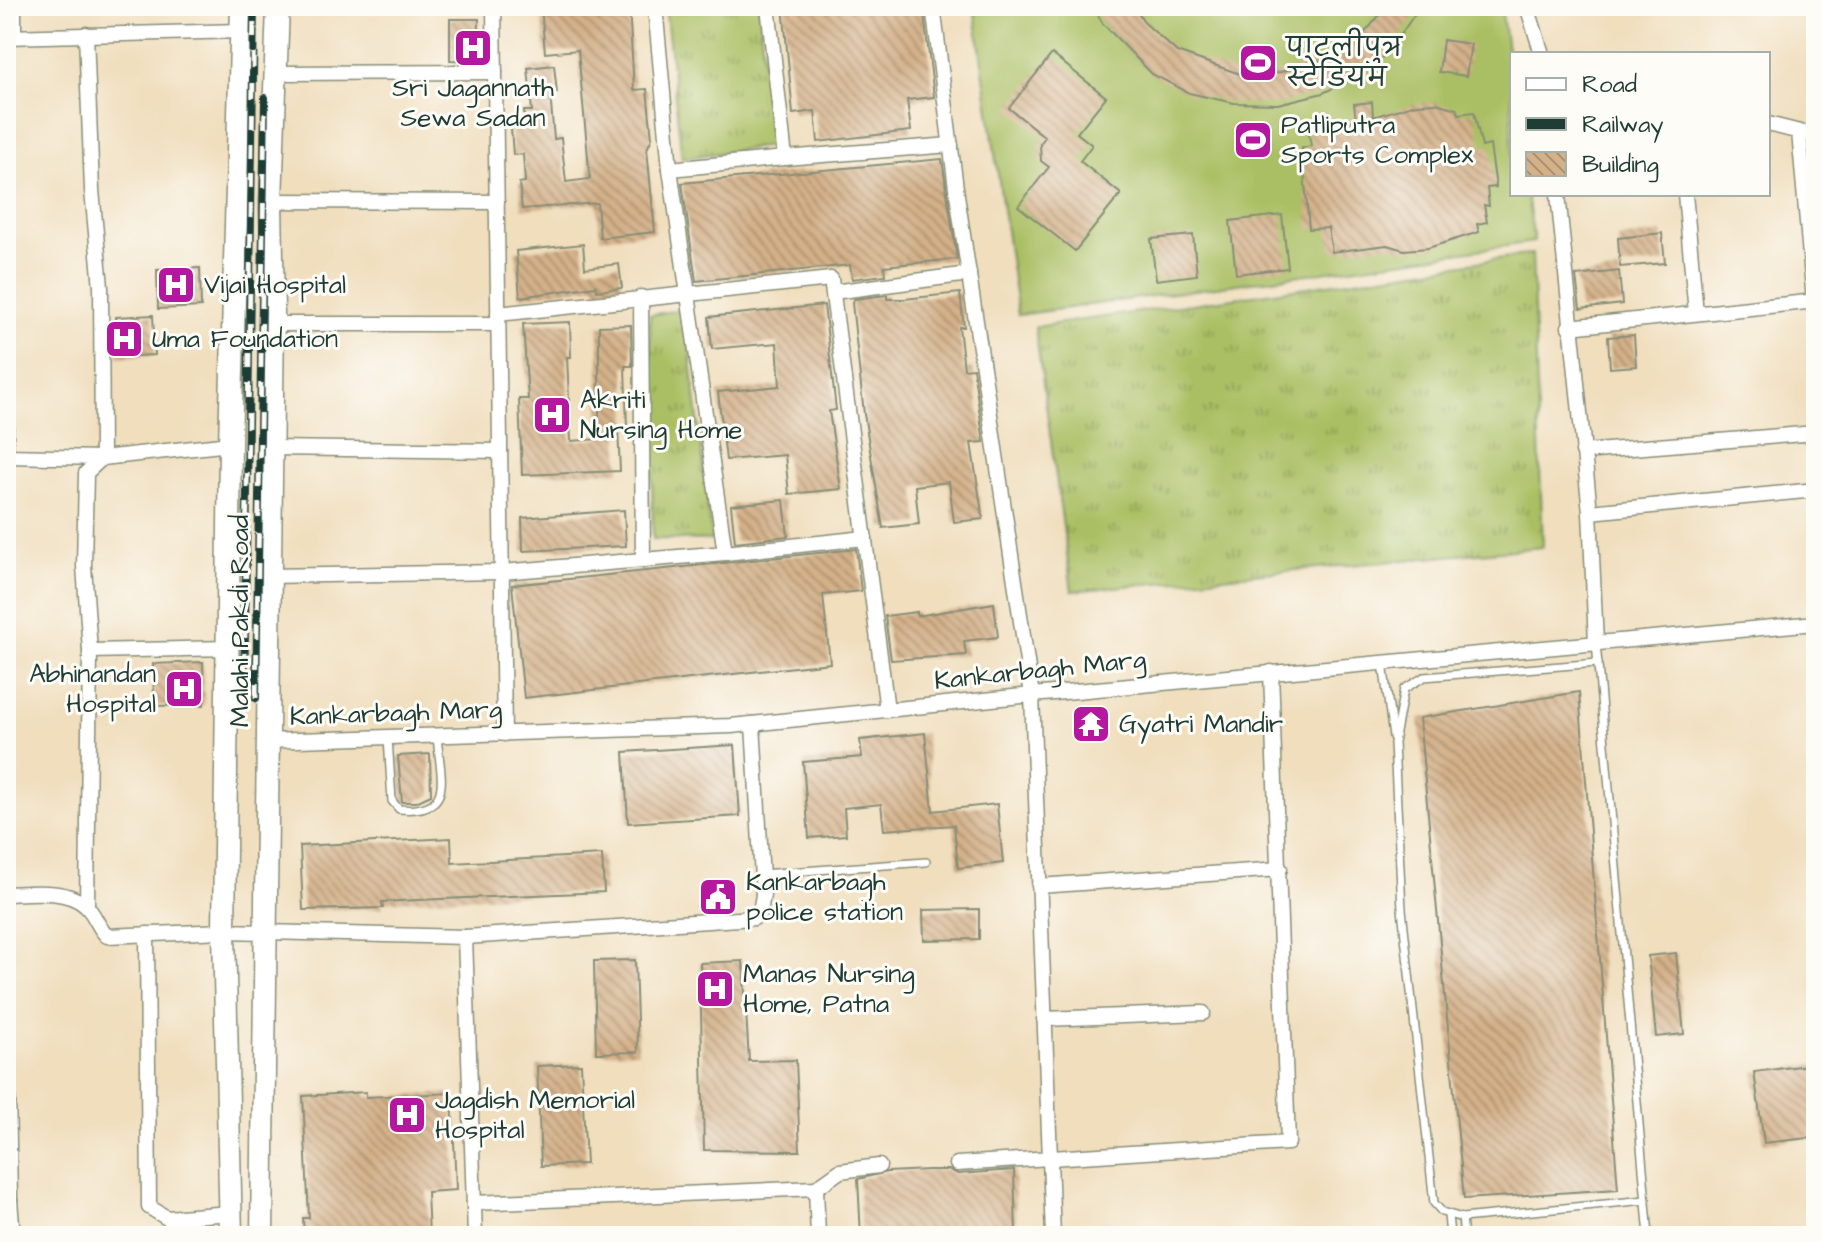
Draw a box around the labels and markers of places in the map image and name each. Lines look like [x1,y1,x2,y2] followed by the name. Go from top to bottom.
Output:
[452,27,494,69] hospital icon: Sri Jagannath Sewa Sadan
[1284,27,1404,96] place label: पाटलीपुत्र स्टेडियम
[1237,42,1279,84] sports icon: पाटलीपुत्र स्टेडियम
[392,70,554,136] place label: Sri Jagannath Sewa Sadan
[1281,107,1474,173] place label: Patliputra Sports Complex
[1232,119,1274,161] sports icon: Patliputra Sports Complex
[155,264,197,306] hospital icon: Vijai Hospital
[204,267,346,303] place label: Vijai Hospital
[103,318,145,360] hospital icon: Uma Foundation
[152,321,338,357] place label: Uma Foundation
[580,382,742,450] place label: Akriti Nursing Home
[531,394,573,436] hospital icon: Akriti Nursing Home
[29,656,156,722] place label: Abhinandan Hospital
[163,668,205,710] hospital icon: Abhinandan Hospital
[1070,703,1112,745] temple icon: Gyatri Mandir
[1119,706,1283,744] place label: Gyatri Mandir
[746,864,903,930] place label: Kankarbagh police station
[697,876,739,918] public building icon: Kankarbagh police station
[743,956,915,1022] place label: Manas Nursing Home, Patna
[694,968,736,1010] hospital icon: Manas Nursing Home, Patna
[435,1082,635,1148] place label: Jagdish Memorial Hospital
[386,1094,428,1136] hospital icon: Jagdish Memorial Hospital

